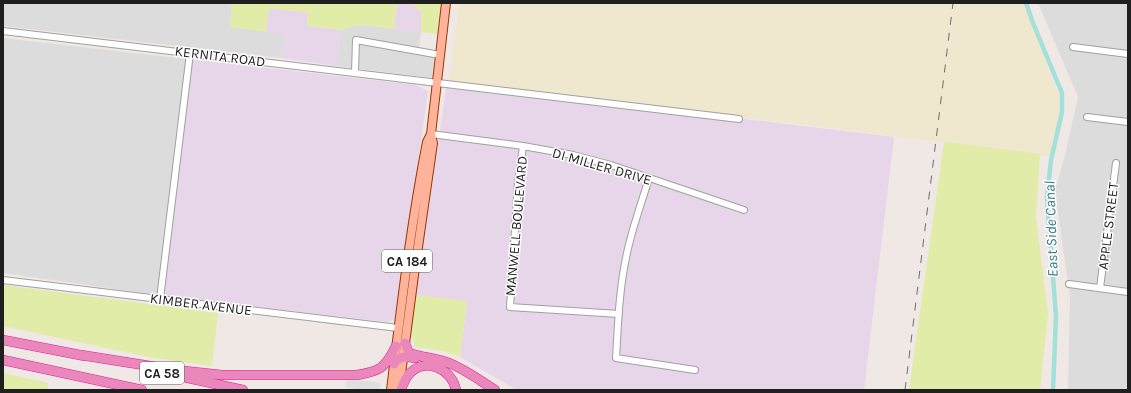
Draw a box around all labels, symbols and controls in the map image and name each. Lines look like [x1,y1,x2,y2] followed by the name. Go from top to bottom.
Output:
[174,43,266,70] street label: KERNITA ROAD
[550,144,654,189] street label: DI MILLER DRIVE
[502,155,531,297] street label: MANWELL BOULEVARD
[1040,180,1062,277] water label: East Side Canal
[1095,181,1122,271] street label: APPLE STREET
[382,250,432,272] road number: CA 184
[149,290,253,319] street label: KIMBER AVENUE
[140,362,184,384] road number: CA 58

